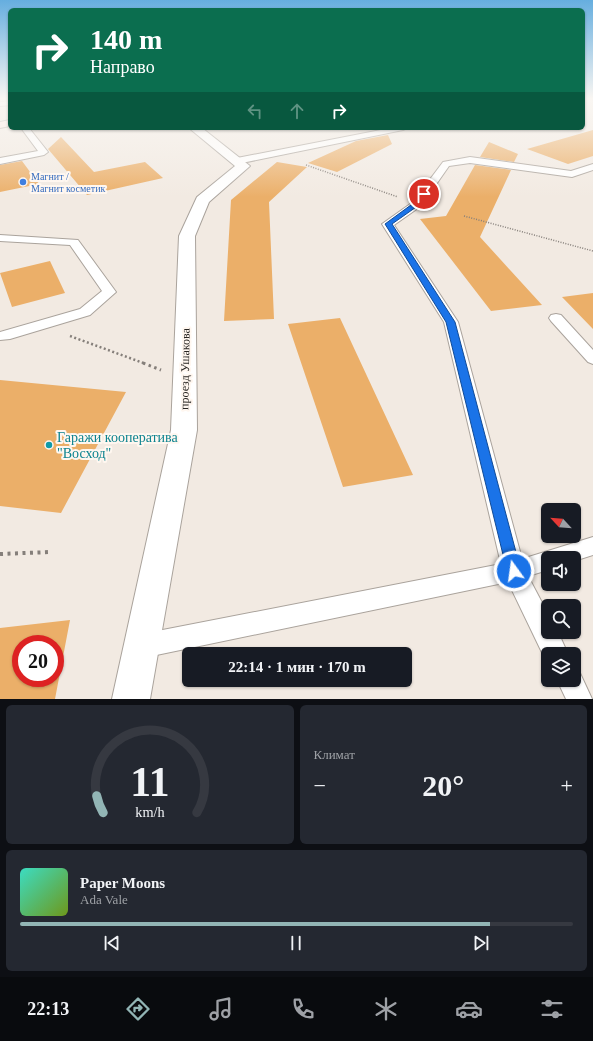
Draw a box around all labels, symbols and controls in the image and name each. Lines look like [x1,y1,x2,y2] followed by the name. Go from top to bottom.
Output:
[24,24,76,76] icon: right
[90,24,162,55] text: 140 m
[90,57,155,77] text: Направо
[244,100,266,122] icon: left
[286,100,308,122] icon: ahead
[328,100,350,122] icon: right
[31,171,106,194] place label: Магнит / Магнит косметик
[18,177,28,187] marker: Магнит / Магнит косметик
[407,177,441,211] pin
[413,183,435,205] icon: arrive
[177,327,193,410] street label: проезд Ушакова
[57,430,179,461] place label: Гаражи кооператива "Восход"
[44,440,54,450] marker: Гаражи кооператива "Восход"
[541,503,581,543] north arrow
[541,503,581,687] map controls
[493,550,535,592] position arrow
[541,551,581,591] button: sound
[541,599,581,639] button: search
[12,635,64,687] speed limit sign: 20
[541,647,581,687] button: layers
[228,659,366,675] text: 22:14 · 1 мин · 170 m
[314,747,355,762] text: Климат
[130,758,169,804] text: 11
[422,769,464,802] text: 20°
[314,773,326,798] text: −
[561,773,573,798] text: +
[135,803,164,819] text: km/h
[80,875,165,891] text: Paper Moons
[80,892,128,907] text: Ada Vale
[101,932,123,954] icon: previous
[285,932,307,954] icon: pause
[470,932,492,954] icon: next
[124,995,152,1023] icon: directions
[207,995,235,1023] icon: music
[289,995,317,1023] icon: phone
[372,995,400,1023] icon: climate
[455,995,483,1023] icon: car
[538,995,566,1023] icon: filters
[27,999,69,1019] text: 22:13

